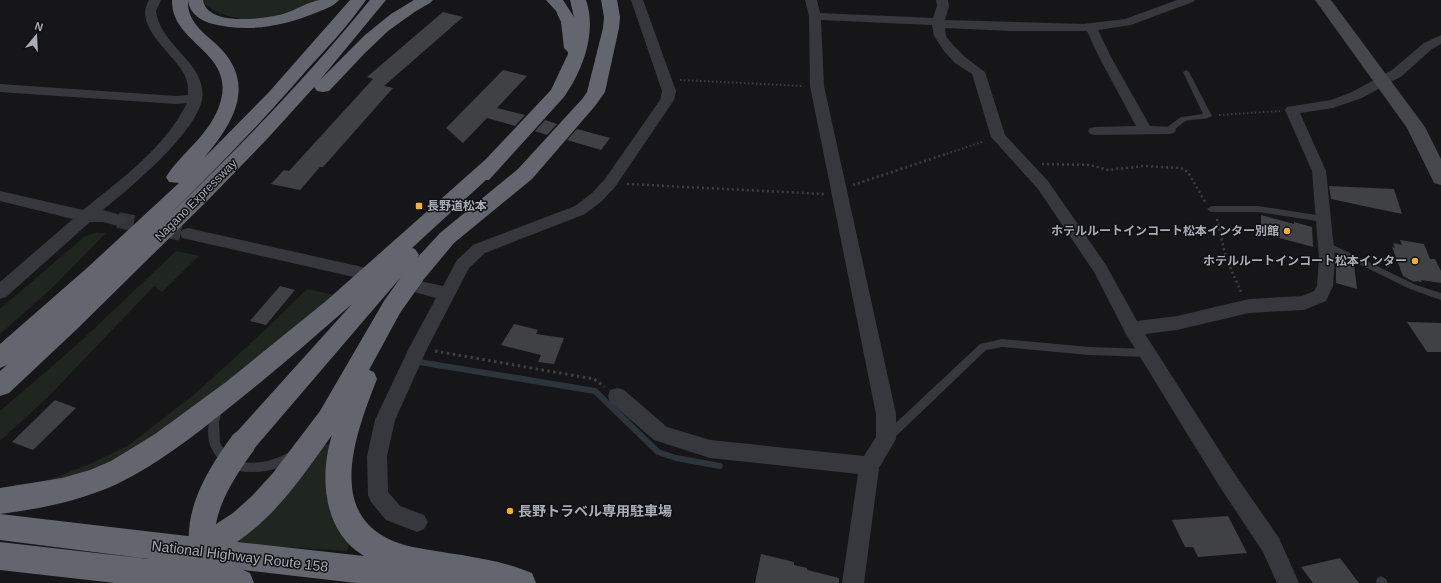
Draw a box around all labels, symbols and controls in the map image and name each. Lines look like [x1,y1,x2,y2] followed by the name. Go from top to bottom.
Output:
[16,16,56,56] north arrow
[33,20,45,33] text: N
[152,156,240,244] street label: Nagano Expressway
[427,199,487,213] place label: 長野道松本
[414,201,424,211] marker: 長野道松本
[1051,224,1279,238] place label: ホテルルートインコート松本インター別館
[1282,226,1292,236] marker: ホテルルートインコート松本インター別館
[1203,254,1407,268] place label: ホテルルートインコート松本インター
[1410,256,1420,266] marker: ホテルルートインコート松本インター
[518,503,672,519] place label: 長野トラベル専用駐車場
[505,506,515,516] marker: 長野トラベル専用駐車場
[151,537,329,575] street label: National Highway Route 158

